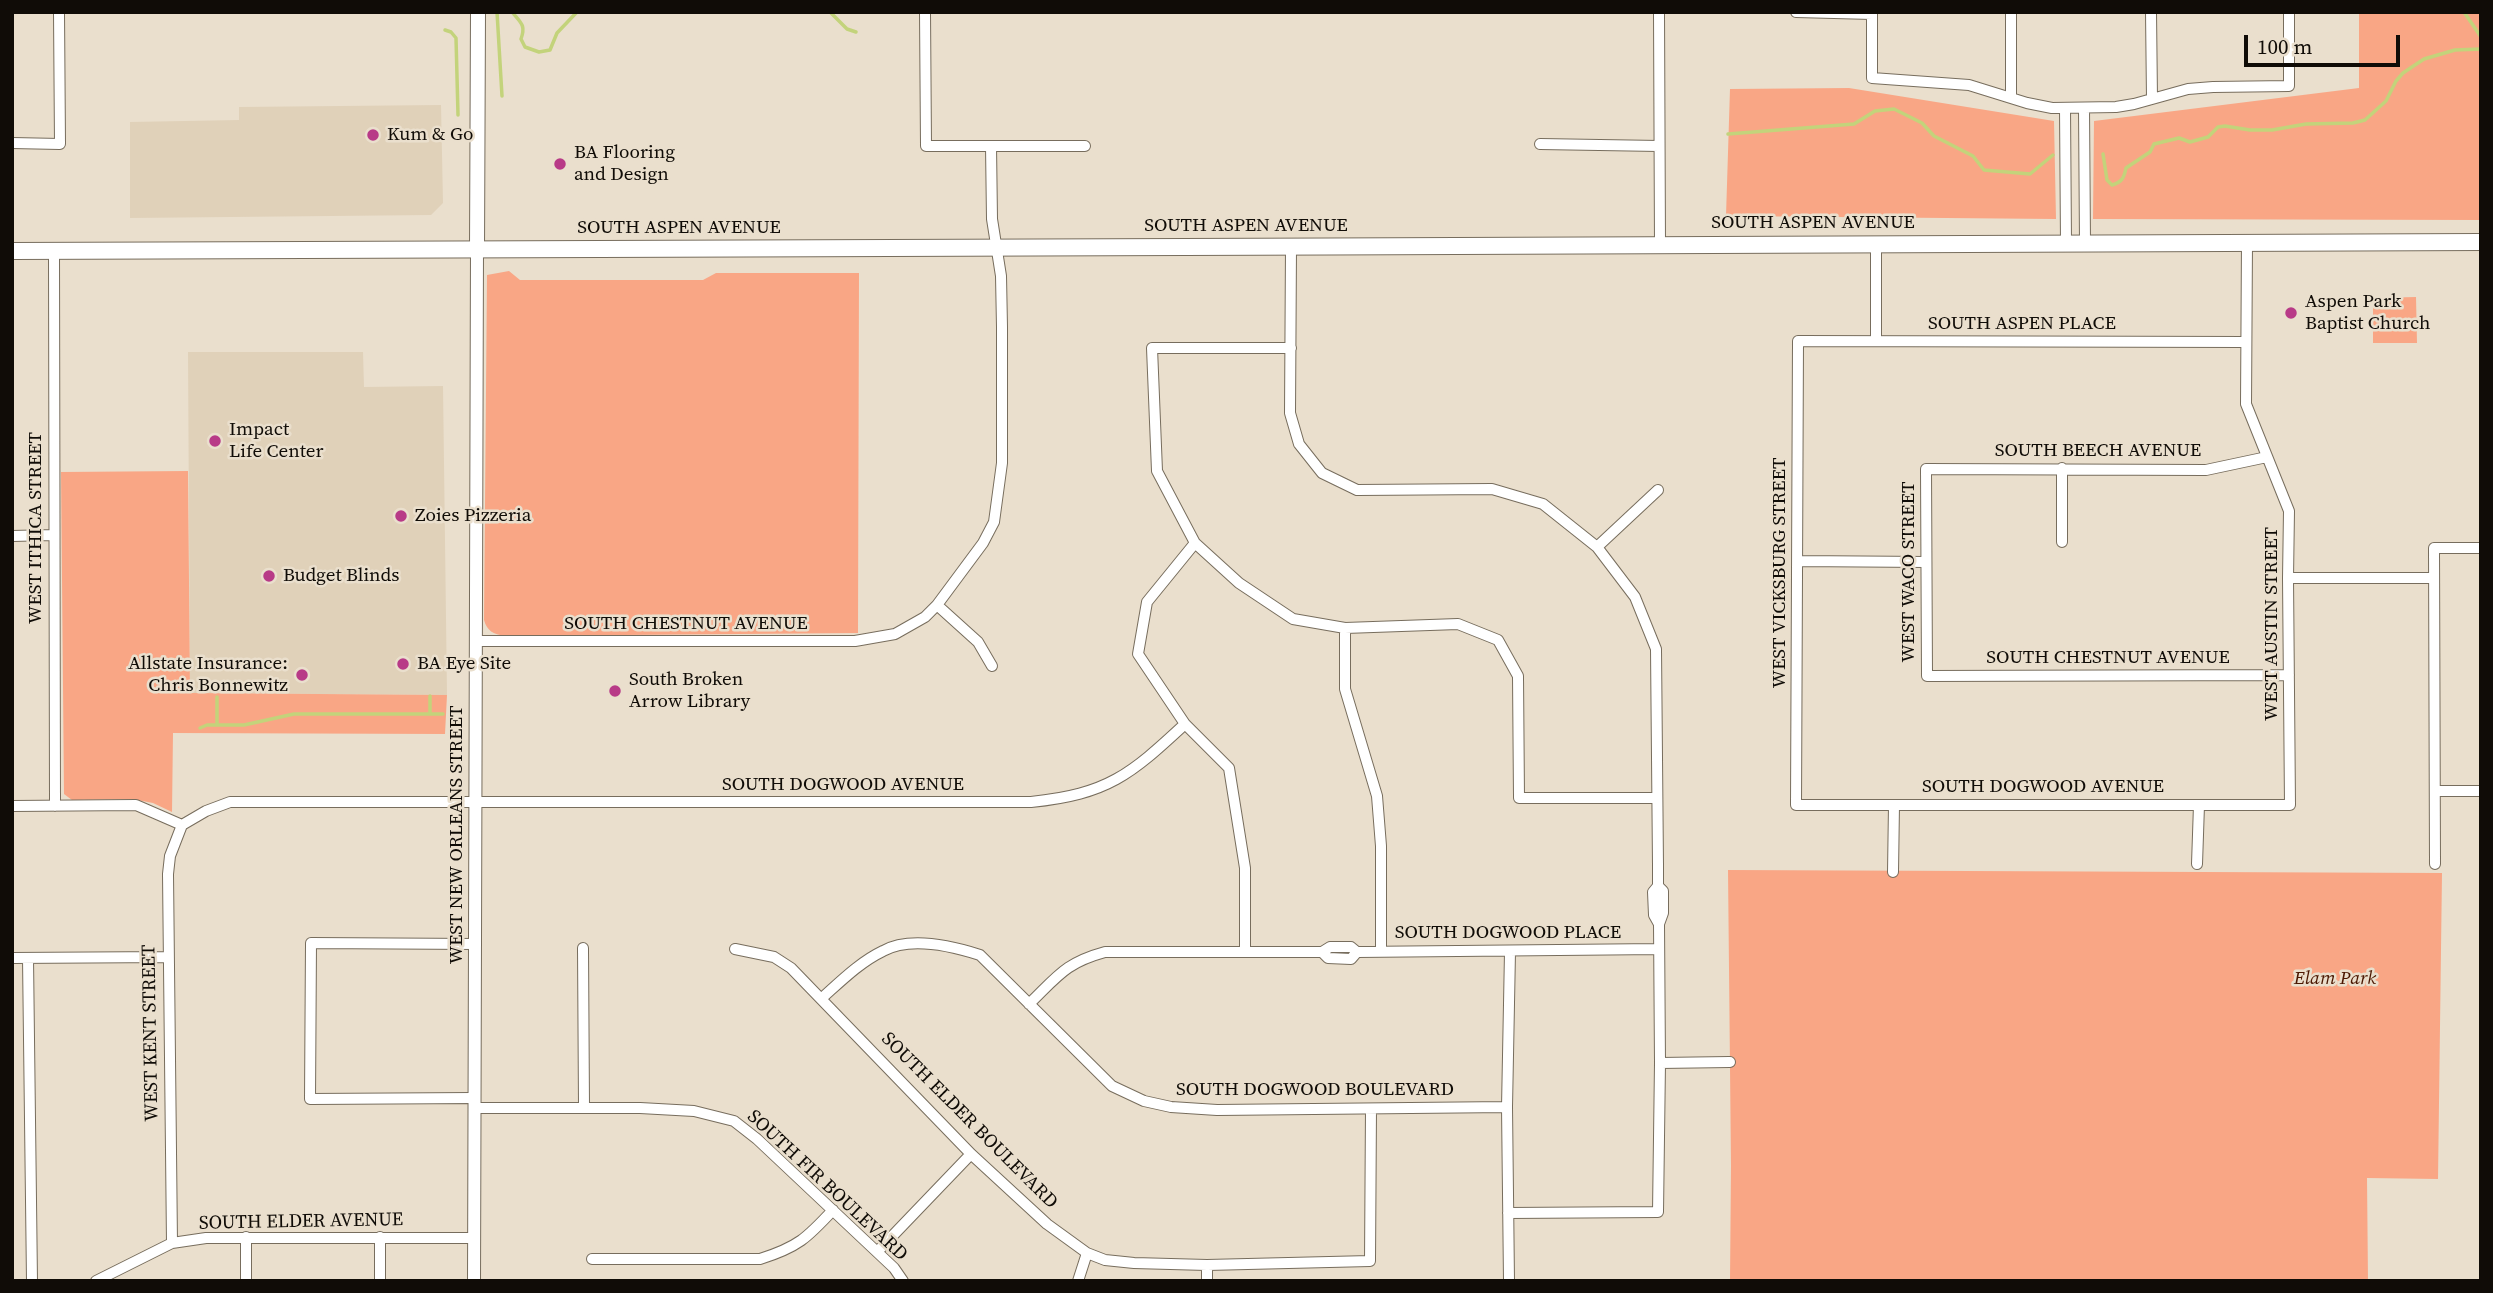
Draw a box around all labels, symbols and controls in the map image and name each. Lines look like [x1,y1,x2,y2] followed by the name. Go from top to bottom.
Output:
[2248,21,2404,65] scale bar
[2257,32,2312,61] text: 100 m
[387,124,473,146] place label: Kum & Go
[365,127,381,143] marker: Kum & Go
[574,142,675,186] place label: BA Flooring and Design
[552,156,568,172] marker: BA Flooring and Design
[1711,212,1915,234] street label: SOUTH ASPEN AVENUE
[1144,215,1348,237] street label: SOUTH ASPEN AVENUE
[577,217,781,239] street label: SOUTH ASPEN AVENUE
[2305,291,2431,335] place label: Aspen Park Baptist Church
[2283,305,2299,321] marker: Aspen Park Baptist Church
[1928,313,2116,335] street label: SOUTH ASPEN PLACE
[229,419,324,463] place label: Impact Life Center
[25,432,47,624] street label: WEST ITHICA STREET
[207,433,223,449] marker: Impact Life Center
[1995,440,2201,462] street label: SOUTH BEECH AVENUE
[1769,458,1791,688] street label: WEST VICKSBURG STREET
[1898,482,1920,662] street label: WEST WACO STREET
[415,505,531,527] place label: Zoies Pizzeria
[393,508,409,524] marker: Zoies Pizzeria
[2261,527,2283,721] street label: WEST AUSTIN STREET
[283,565,400,587] place label: Budget Blinds
[261,568,277,584] marker: Budget Blinds
[564,613,808,635] street label: SOUTH CHESTNUT AVENUE
[1986,647,2230,669] street label: SOUTH CHESTNUT AVENUE
[128,653,288,697] place label: Allstate Insurance: Chris Bonnewitz
[417,653,511,675] place label: BA Eye Site
[395,656,411,672] marker: BA Eye Site
[294,667,310,683] marker: Allstate Insurance: Chris Bonnewitz
[629,669,750,713] place label: South Broken Arrow Library
[607,683,623,699] marker: South Broken Arrow Library
[446,706,468,964] street label: WEST NEW ORLEANS STREET
[722,774,964,796] street label: SOUTH DOGWOOD AVENUE
[1922,776,2164,798] street label: SOUTH DOGWOOD AVENUE
[1395,922,1621,944] street label: SOUTH DOGWOOD PLACE
[138,944,164,1122] street label: WEST KENT STREET
[2294,968,2376,990] park label: Elam Park
[876,1028,1062,1214] street label: SOUTH ELDER BOULEVARD
[1176,1079,1454,1101] street label: SOUTH DOGWOOD BOULEVARD
[742,1106,912,1266] street label: SOUTH FIR BOULEVARD
[199,1209,403,1235] street label: SOUTH ELDER AVENUE

